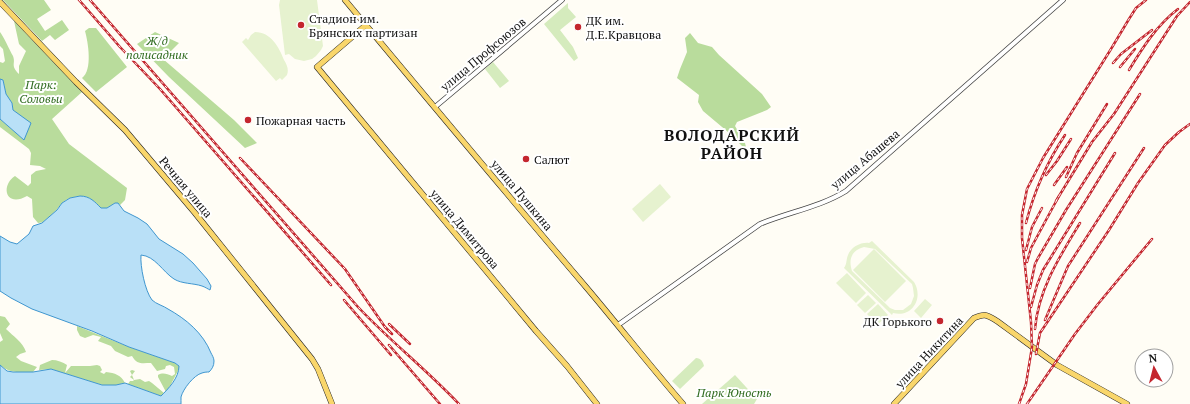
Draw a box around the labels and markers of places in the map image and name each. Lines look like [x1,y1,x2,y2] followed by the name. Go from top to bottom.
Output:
[309,11,418,40] place label: Стадион им. Брянских партизан
[586,13,661,42] place label: ДК им. Д.Е.Кравцова
[296,20,306,30] marker: Стадион им. Брянских партизан
[573,22,583,32] marker: ДК им. Д.Е.Кравцова
[256,113,346,128] place label: Пожарная часть
[243,115,253,125] marker: Пожарная часть
[534,152,570,167] place label: Салют
[521,154,531,164] marker: Салют
[863,314,932,329] place label: ДК Горького
[935,316,945,326] marker: ДК Горького

